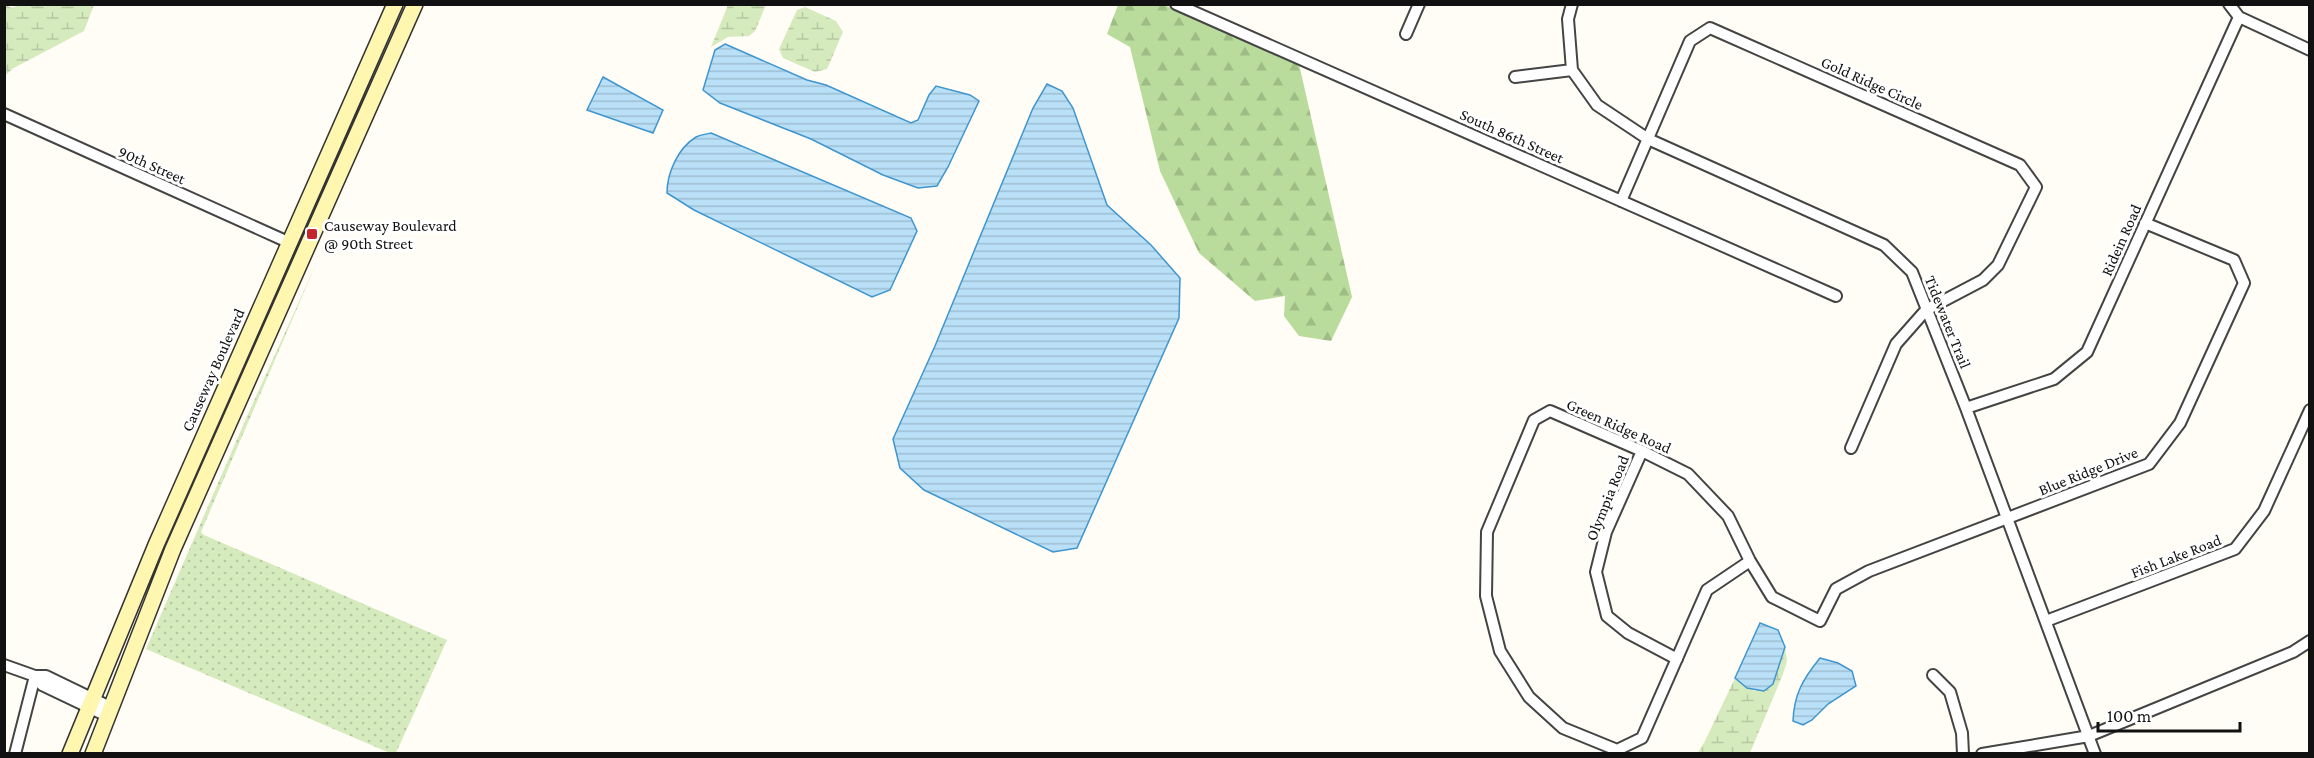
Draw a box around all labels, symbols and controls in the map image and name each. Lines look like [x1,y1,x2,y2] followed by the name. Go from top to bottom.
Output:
[1818,53,1926,114] street label: Gold Ridge Circle
[1457,105,1567,167] street label: South 86th Street
[116,143,189,188] street label: 90th Street
[2098,201,2145,279] street label: Ridein Road
[324,217,457,253] place label: Causeway Boulevard @ 90th Street
[305,227,319,241] marker: Causeway Boulevard @ 90th Street
[1922,273,1974,371] street label: Tidewater Trail
[178,305,249,434] street label: Causeway Boulevard
[1564,395,1674,458] street label: Green Ridge Road
[2036,443,2140,500] street label: Blue Ridge Drive
[1582,452,1633,544] street label: Olympia Road
[2128,531,2224,581] street label: Fish Lake Road
[2098,695,2240,733] scale bar
[2107,706,2152,726] text: 100 m

